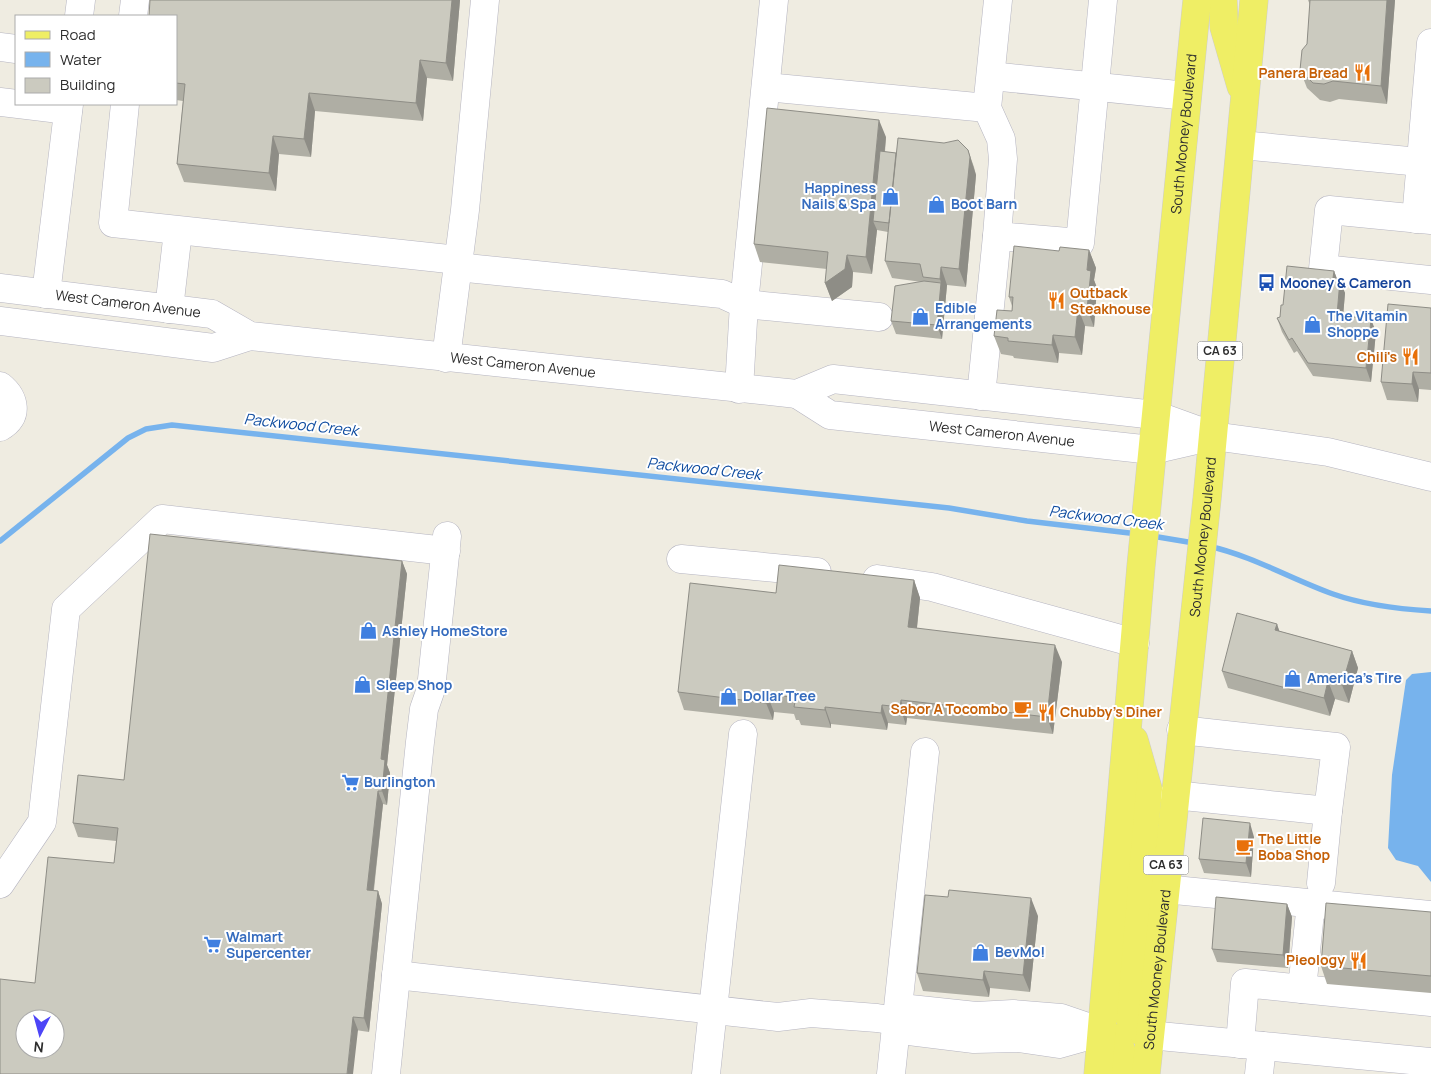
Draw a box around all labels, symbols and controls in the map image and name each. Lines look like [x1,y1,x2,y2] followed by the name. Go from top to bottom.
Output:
[15,15,178,105] legend
[60,24,96,45] text: Road
[60,49,102,70] text: Water
[1166,53,1201,215] street label: South Mooney Boulevard
[1259,63,1348,82] place label: Panera Bread
[1352,63,1372,83] restaurant icon: Panera Bread
[60,74,115,95] text: Building
[802,178,876,213] place label: Happiness Nails & Spa
[880,186,900,206] shop icon: Happiness Nails & Spa
[927,194,947,214] shop icon: Boot Barn
[951,194,1017,213] place label: Boot Barn
[1256,273,1276,293] bus stop icon: Mooney & Cameron
[1280,273,1411,292] place label: Mooney & Cameron
[1070,283,1151,318] place label: Outback Steakhouse
[54,285,202,322] street label: West Cameron Avenue
[1046,291,1066,311] restaurant icon: Outback Steakhouse
[935,298,1033,333] place label: Edible Arrangements
[911,306,931,326] shop icon: Edible Arrangements
[1327,306,1408,341] place label: The Vitamin Shoppe
[1303,314,1323,334] shop icon: The Vitamin Shoppe
[1198,342,1242,361] road number: CA 63
[449,347,597,382] street label: West Cameron Avenue
[1357,347,1397,366] place label: Chili's
[1401,347,1421,367] restaurant icon: Chili's
[243,408,362,441] water label: Packwood Creek
[928,416,1076,451] street label: West Cameron Avenue
[646,452,765,485] water label: Packwood Creek
[1185,456,1220,618] street label: South Mooney Boulevard
[1048,500,1167,535] water label: Packwood Creek
[358,621,378,641] shop icon: Ashley HomeStore
[382,621,508,640] place label: Ashley HomeStore
[1283,668,1303,688] shop icon: America's Tire
[1307,668,1402,687] place label: America's Tire
[352,675,372,695] shop icon: Sleep Shop
[376,675,453,694] place label: Sleep Shop
[719,686,739,706] shop icon: Dollar Tree
[743,686,816,705] place label: Dollar Tree
[890,699,1008,718] place label: Sabor A Tocombo
[1012,699,1032,719] cafe icon: Sabor A Tocombo
[1036,702,1056,722] restaurant icon: Chubby's Diner
[1060,702,1162,721] place label: Chubby's Diner
[340,772,360,792] supermarket icon: Burlington
[364,772,436,791] place label: Burlington
[1258,829,1331,864] place label: The Little Boba Shop
[1234,837,1254,857] cafe icon: The Little Boba Shop
[1144,856,1188,874] road number: CA 63
[1139,888,1175,1051] street label: South Mooney Boulevard
[226,927,311,962] place label: Walmart Supercenter
[202,935,222,955] supermarket icon: Walmart Supercenter
[971,942,991,962] shop icon: BevMo!
[995,942,1045,961] place label: BevMo!
[1286,950,1345,969] place label: Pieology
[1349,950,1369,970] restaurant icon: Pieology
[15,1009,65,1059] north arrow
[33,1037,45,1057] text: N

